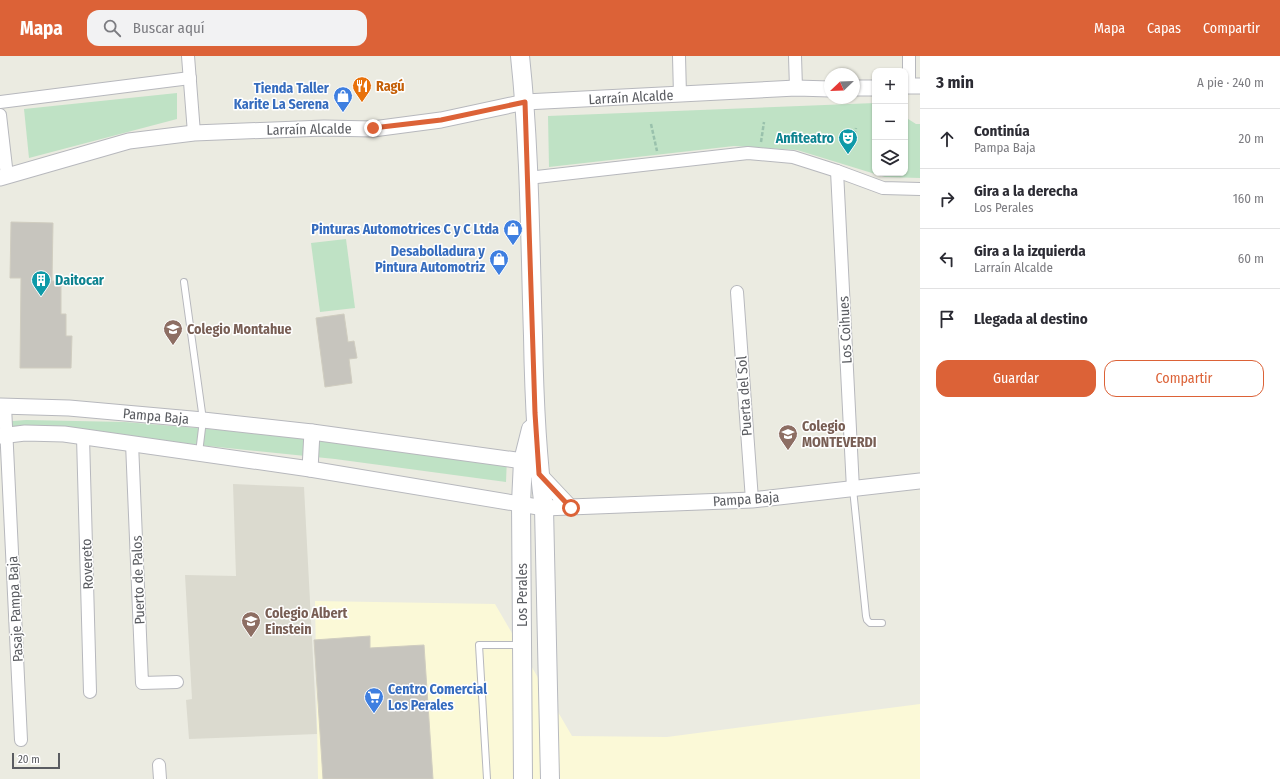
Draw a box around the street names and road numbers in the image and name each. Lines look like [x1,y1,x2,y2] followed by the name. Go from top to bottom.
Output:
[588,87,674,108] street label: Larraín Alcalde
[266,120,352,139] street label: Larraín Alcalde
[835,296,856,364] street label: Los Coihues
[733,355,756,437] street label: Puerta del Sol
[122,405,190,428] street label: Pampa Baja
[712,489,780,510] street label: Pampa Baja
[128,535,149,625] street label: Puerto de Palos
[78,538,97,590] street label: Rovereto
[4,555,27,662] street label: Pasaje Pampa Baja
[514,563,531,627] street label: Los Perales

